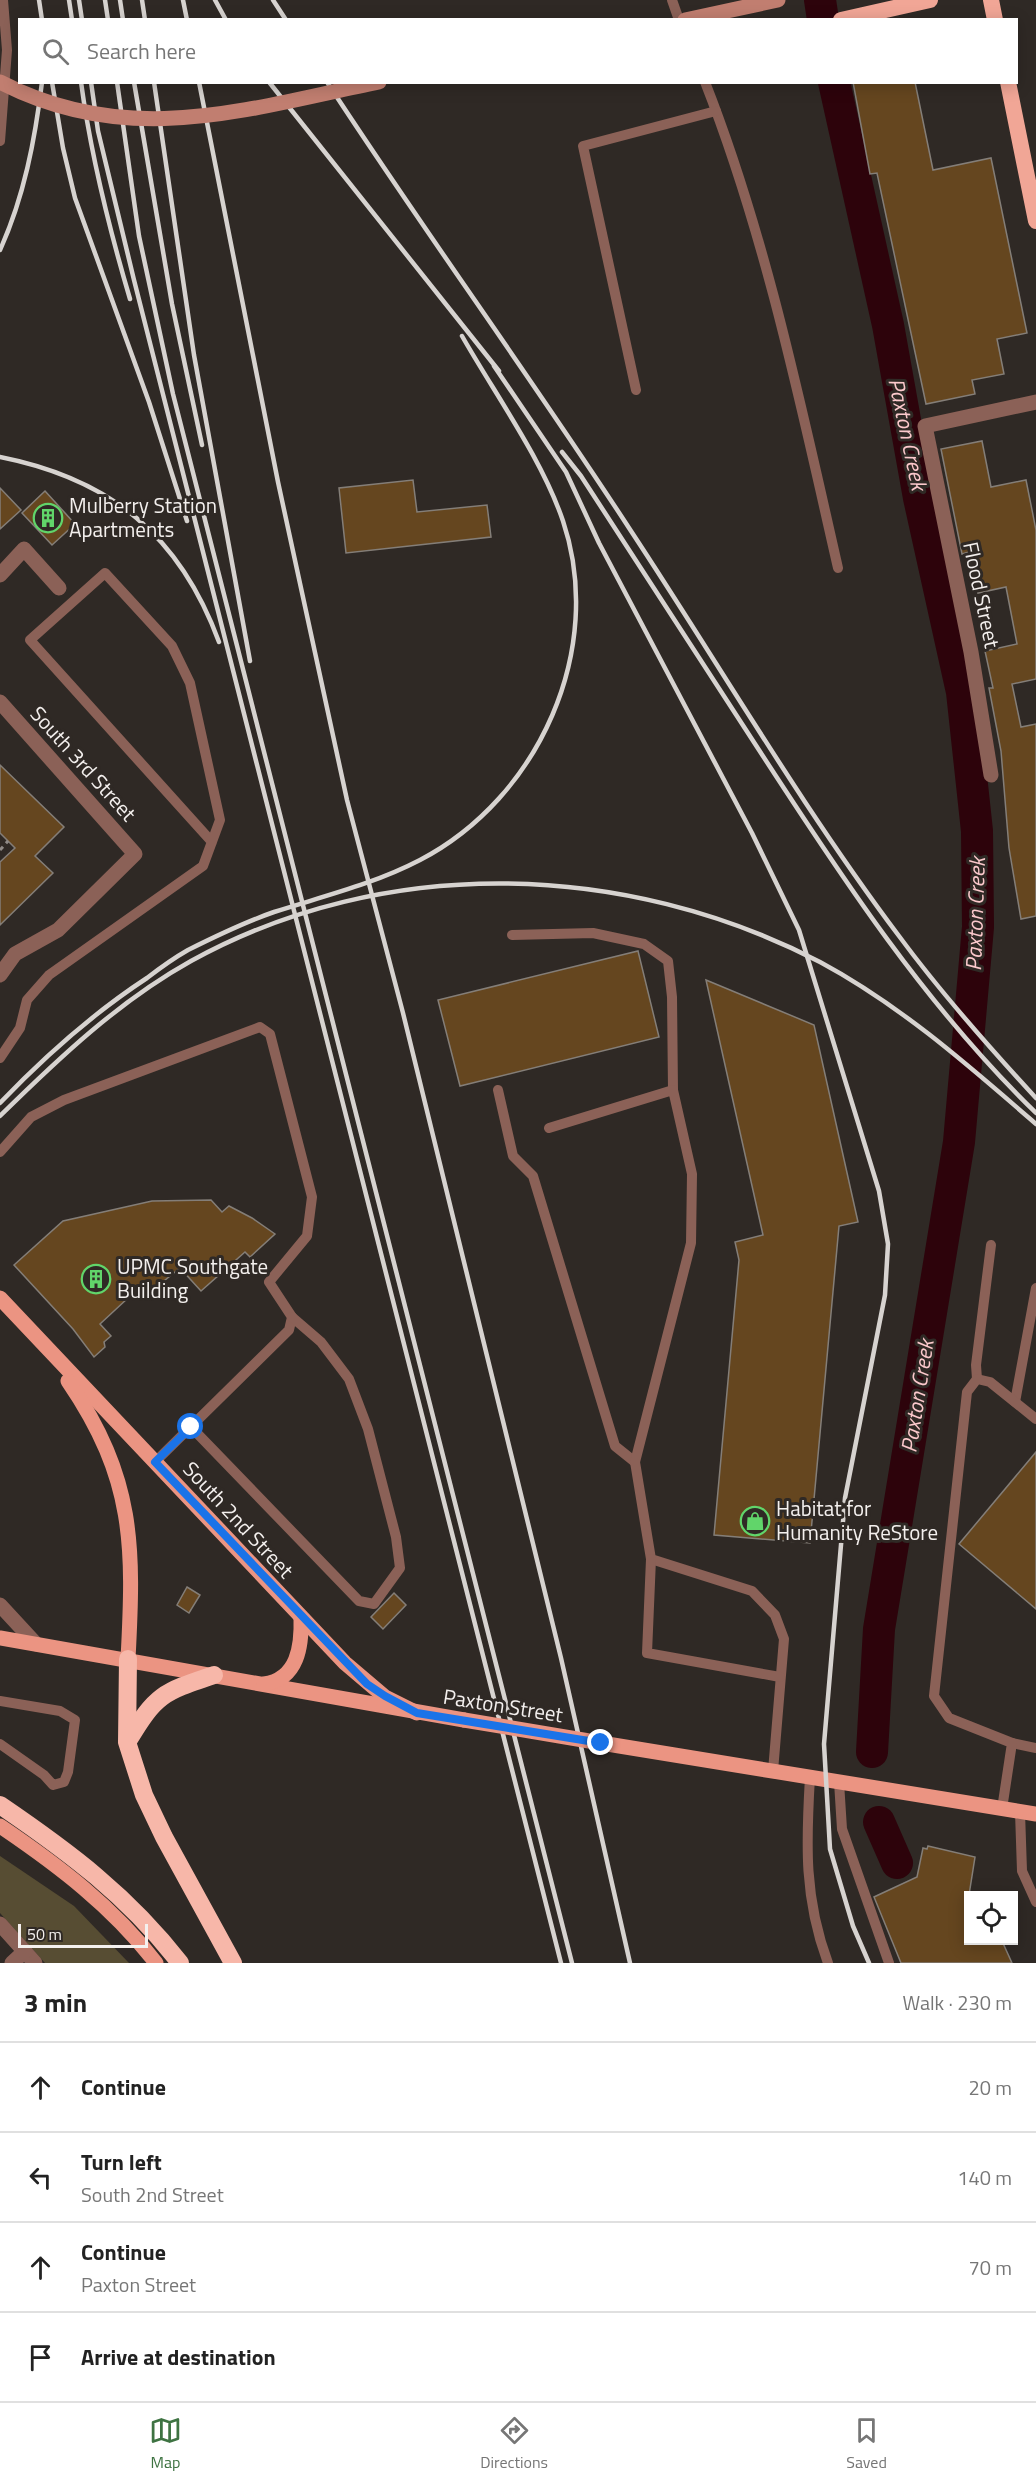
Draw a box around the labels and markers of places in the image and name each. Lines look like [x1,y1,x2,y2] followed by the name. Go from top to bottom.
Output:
[69,489,217,545] place label: Mulberry Station Apartments
[32,502,64,534] building icon: Mulberry Station Apartments
[117,1250,268,1306] place label: UPMC Southgate Building
[80,1263,112,1295] building icon: UPMC Southgate Building
[776,1492,938,1548] place label: Habitat for Humanity ReStore
[739,1505,771,1537] shop icon: Habitat for Humanity ReStore

